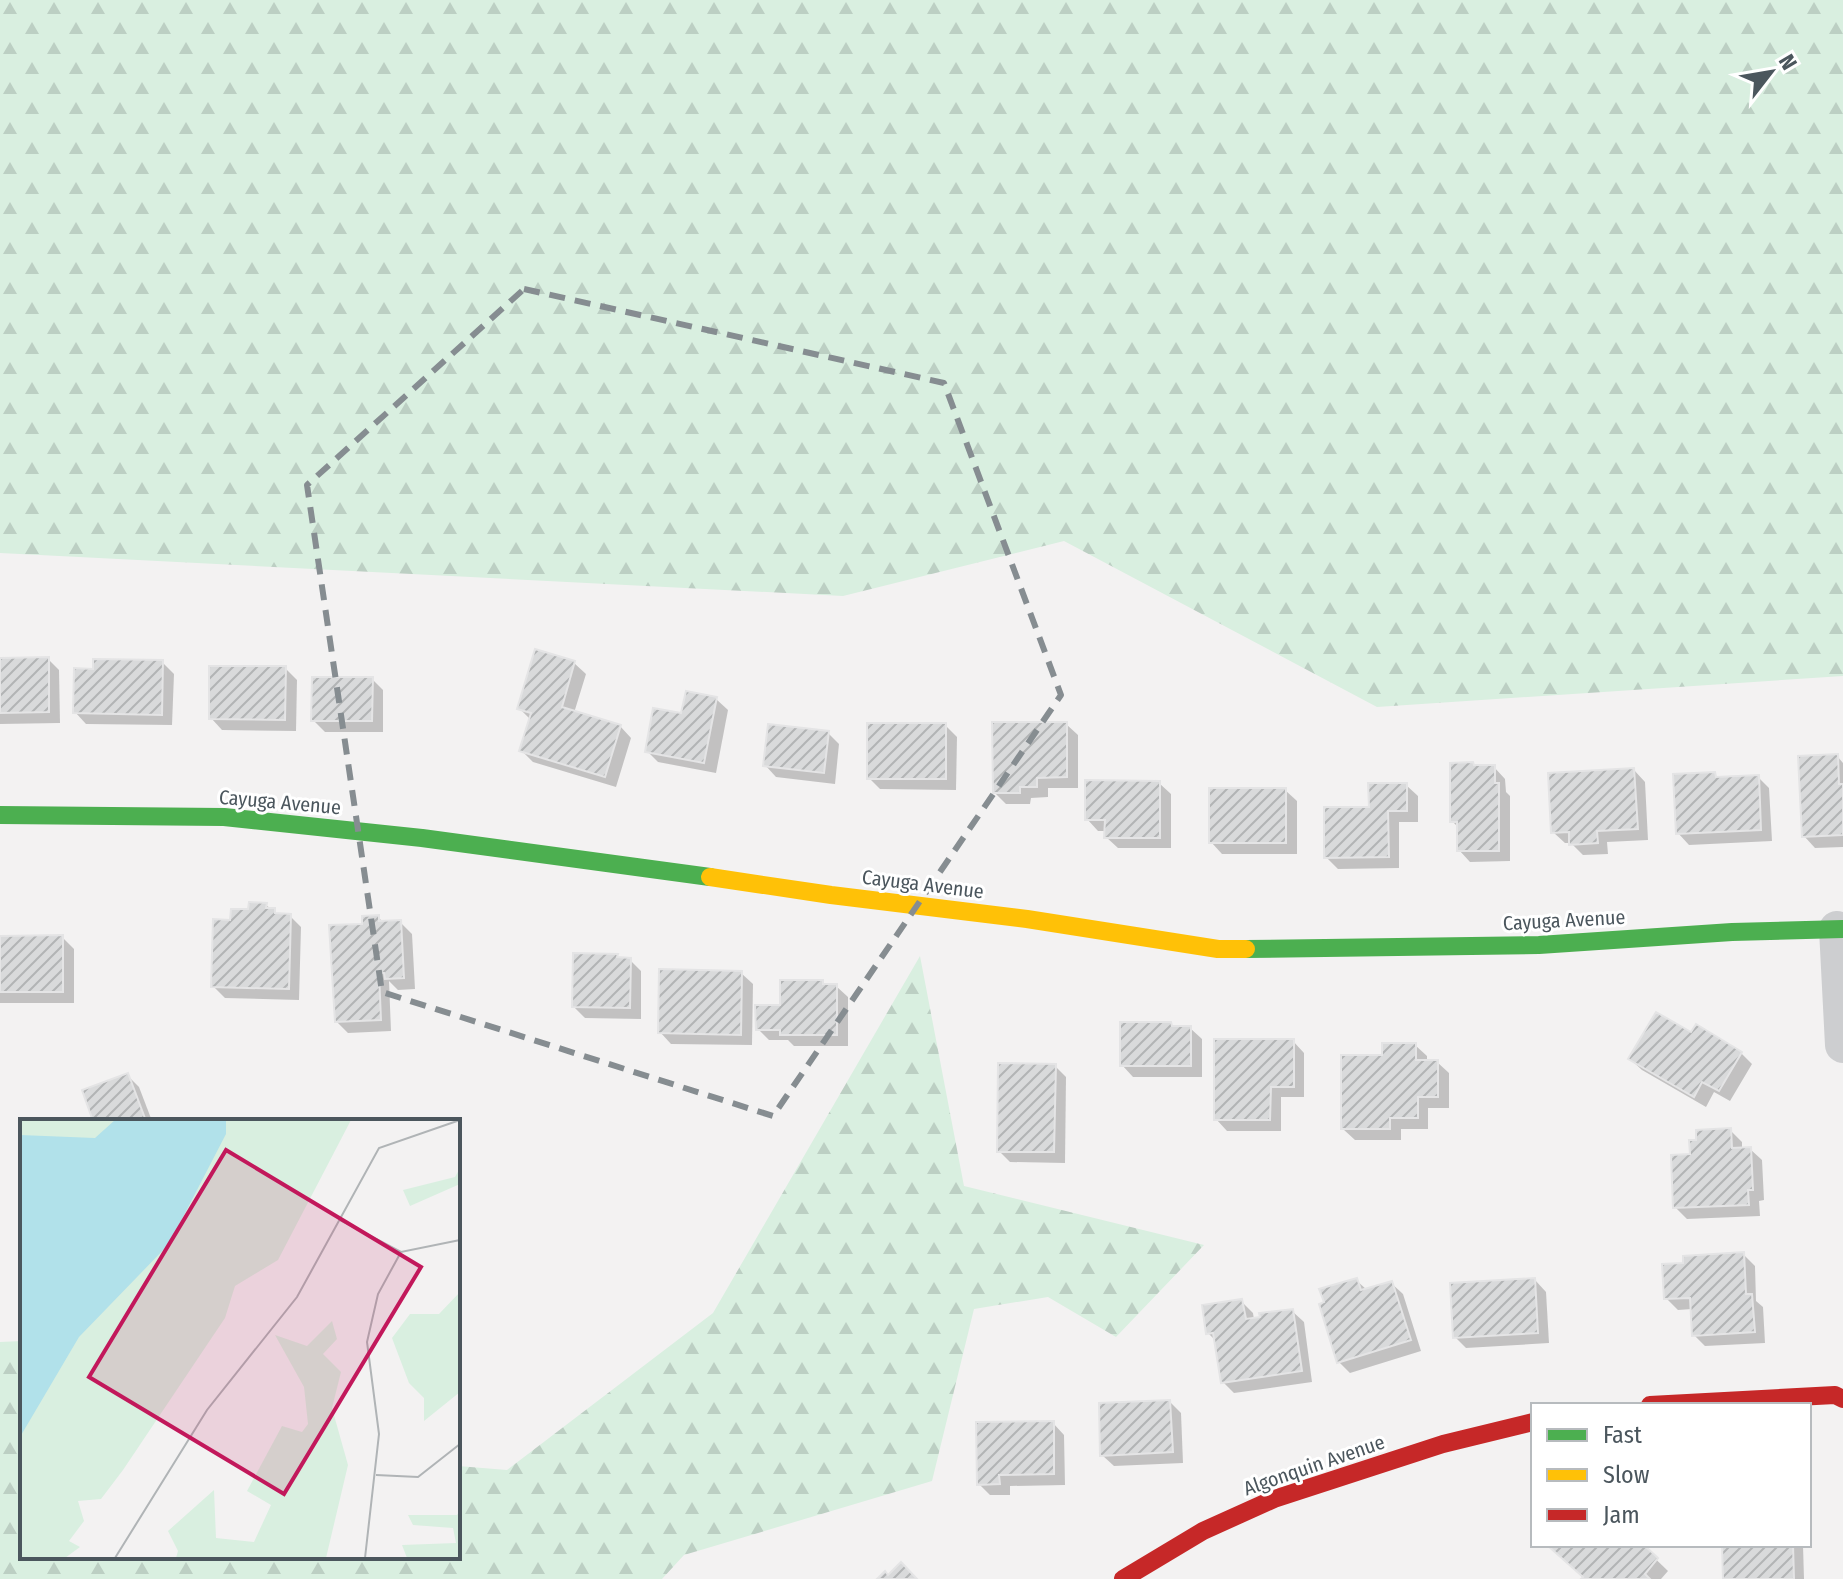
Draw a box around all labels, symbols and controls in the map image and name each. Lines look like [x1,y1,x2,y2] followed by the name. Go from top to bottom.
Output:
[1731,32,1811,112] north arrow
[1773,49,1803,75] text: N
[218,785,342,819] street label: Cayuga Avenue
[861,865,985,903] street label: Cayuga Avenue
[1502,905,1626,935] street label: Cayuga Avenue
[20,1119,460,1559] inset map
[1531,1403,1811,1547] legend
[1603,1421,1642,1449] text: Fast
[1240,1430,1388,1500] street label: Algonquin Avenue
[1603,1461,1650,1489] text: Slow
[1603,1501,1640,1529] text: Jam

